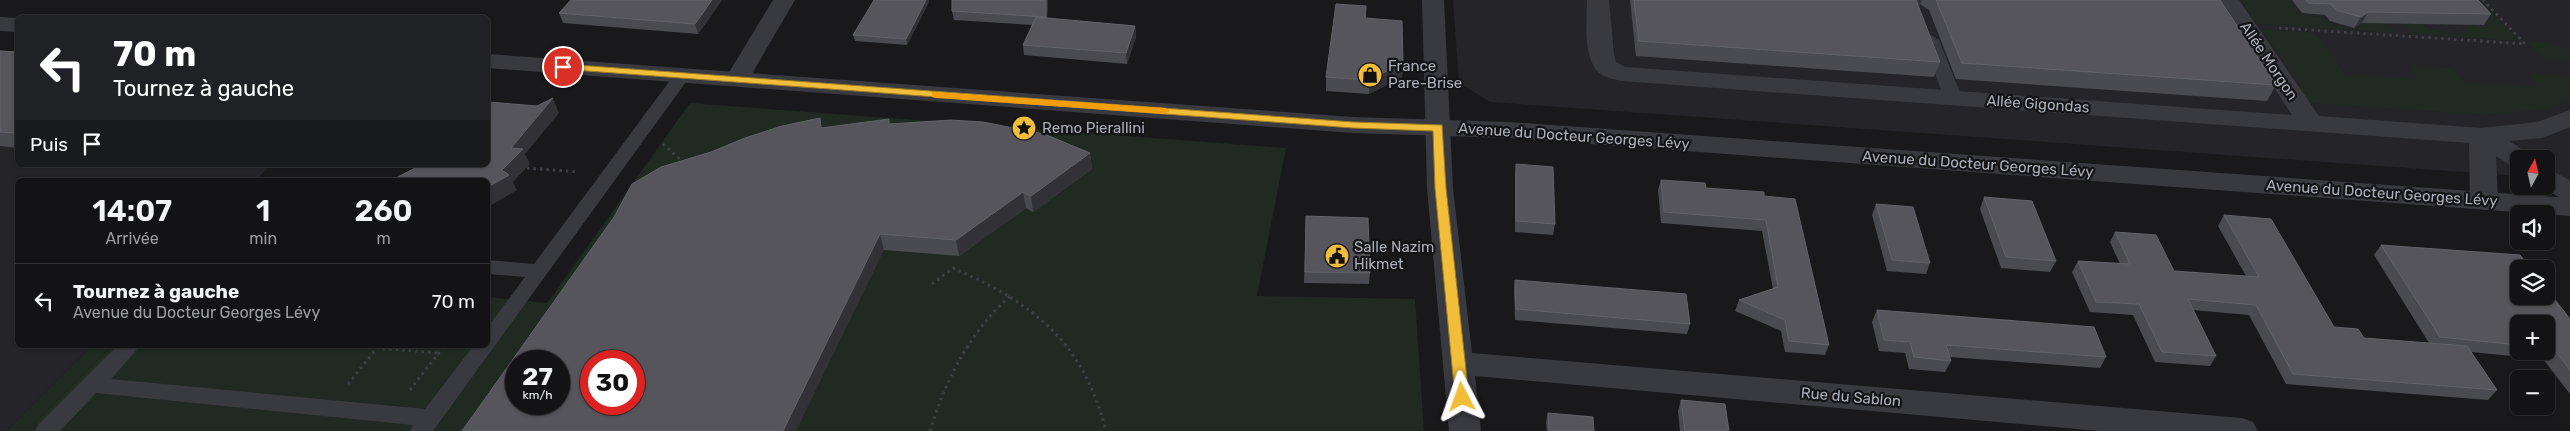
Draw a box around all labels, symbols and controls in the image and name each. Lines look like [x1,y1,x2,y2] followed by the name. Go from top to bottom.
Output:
[2236,18,2302,104] street label: Allée Morgon
[113,33,196,75] text: 70 m
[30,35,95,100] icon: left
[542,46,584,88] pin
[549,53,577,81] icon: arrive
[1388,57,1462,92] place label: France Pare-Brise
[1357,62,1383,88] shop icon: France Pare-Brise
[113,75,294,102] text: Tournez à gauche
[1986,91,2090,117] street label: Allée Gigondas
[1011,115,1037,141] place icon: Remo Pierallini
[1042,119,1145,137] place label: Remo Pierallini
[1458,119,1690,153] street label: Avenue du Docteur Georges Lévy
[78,130,106,158] icon: arrive
[30,133,68,156] text: Puis
[1862,147,2094,181] street label: Avenue du Docteur Georges Lévy
[2510,150,2555,195] north arrow
[2510,150,2555,415] map controls
[2266,176,2498,210] street label: Avenue du Docteur Georges Lévy
[92,193,172,229] text: 14:07
[256,193,270,229] text: 1
[354,193,413,229] text: 260
[2510,205,2555,250] button: sound
[106,229,159,248] text: Arrivée
[249,229,277,248] text: min
[376,229,391,248] text: m
[1354,238,1434,273] place label: Salle Nazim Hikmet
[1324,243,1350,269] public building icon: Salle Nazim Hikmet
[2510,260,2555,305] button: layers
[73,280,239,303] text: Tournez à gauche
[30,287,58,315] icon: left
[432,290,475,313] text: 70 m
[73,303,320,322] text: Avenue du Docteur Georges Lévy
[2510,315,2555,360] button: +
[580,350,645,415] speed limit sign: 30
[522,362,553,391] text: 27
[1435,370,1487,422] position arrow
[2510,370,2555,415] button: −
[1800,384,1902,410] street label: Rue du Sablon
[523,388,552,402] text: km/h

